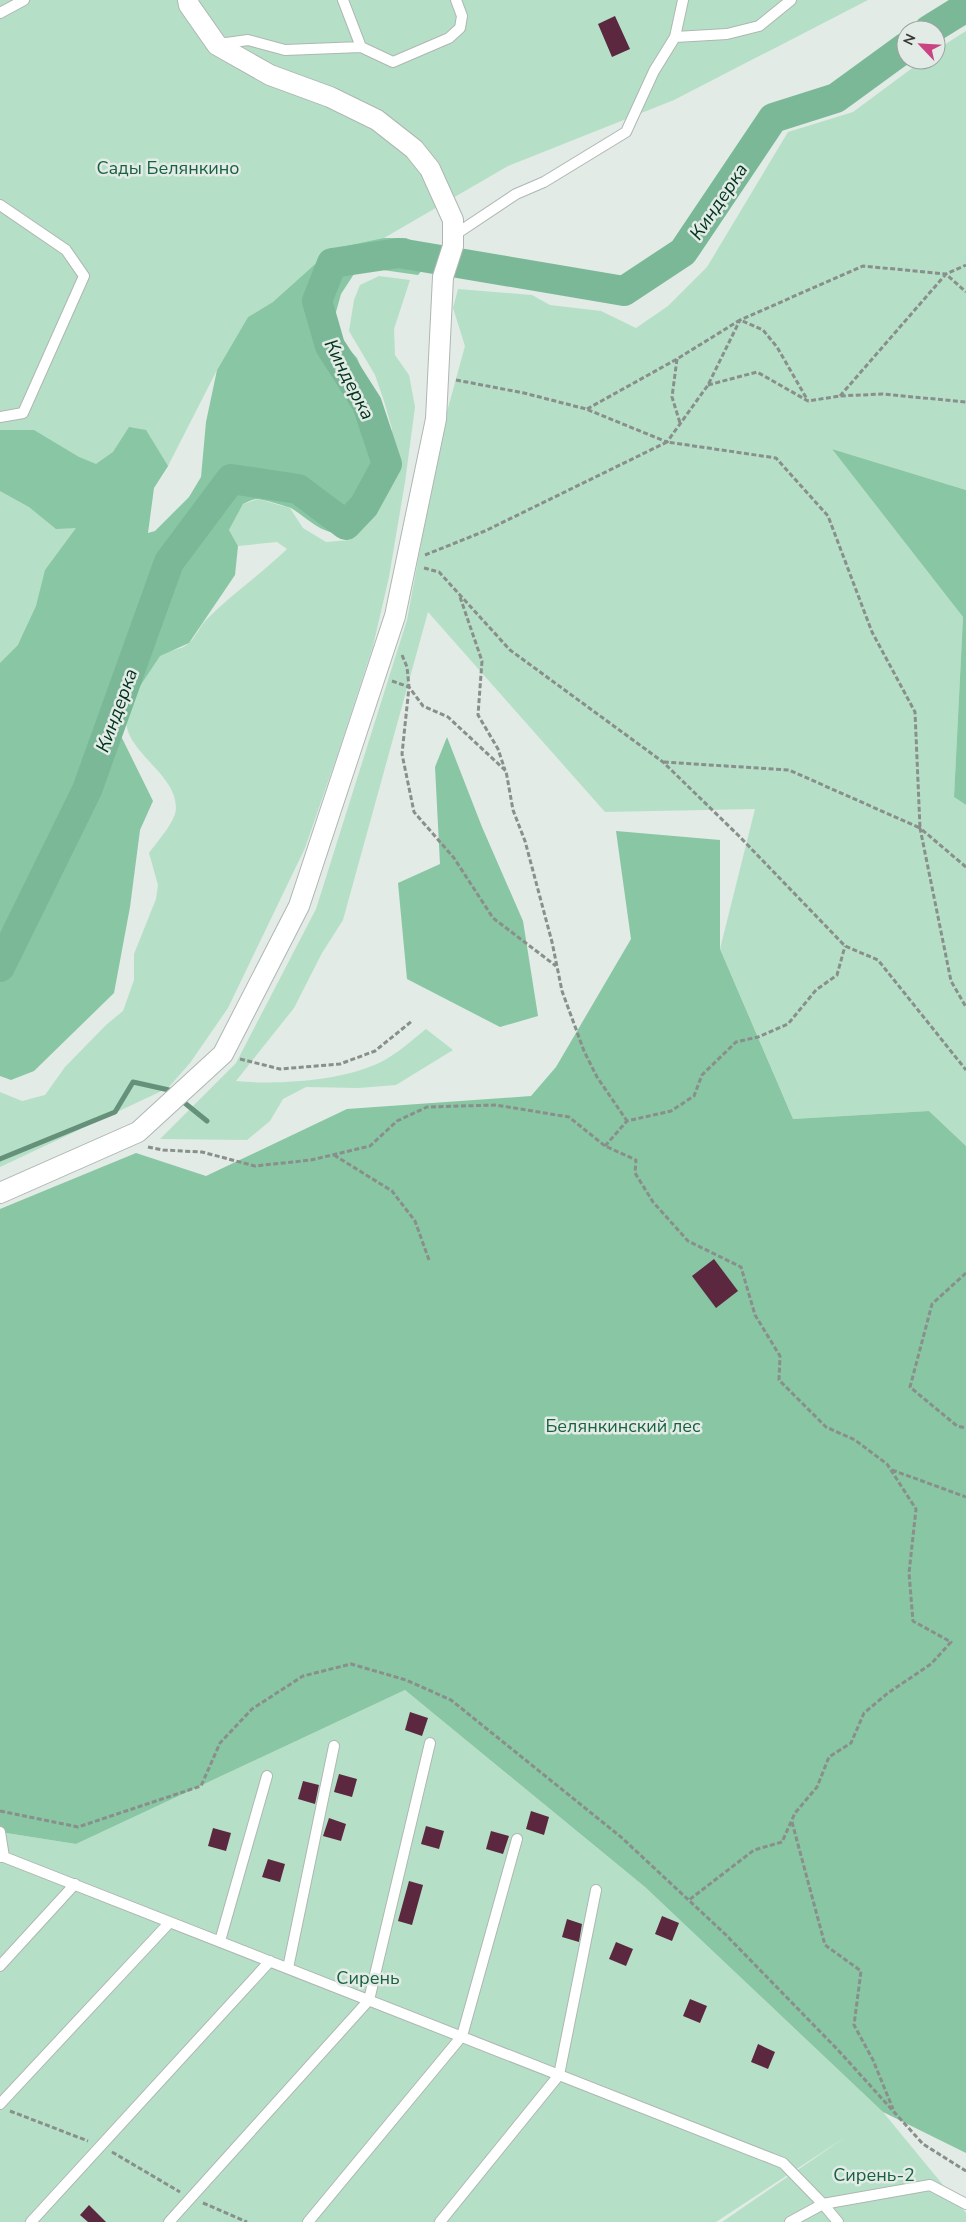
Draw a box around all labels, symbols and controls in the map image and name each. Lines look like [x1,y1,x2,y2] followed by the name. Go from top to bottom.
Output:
[896,20,946,70] north arrow
[899,31,920,48] text: N
[96,156,240,180] park label: Сады Белянкино
[684,158,754,245] water label: Киндерка
[318,335,381,424] water label: Киндерка
[90,665,144,756] water label: Киндерка
[545,1414,701,1438] park label: Белянкинский лес
[336,1966,400,1990] park label: Сирень
[833,2163,915,2187] park label: Сирень-2

